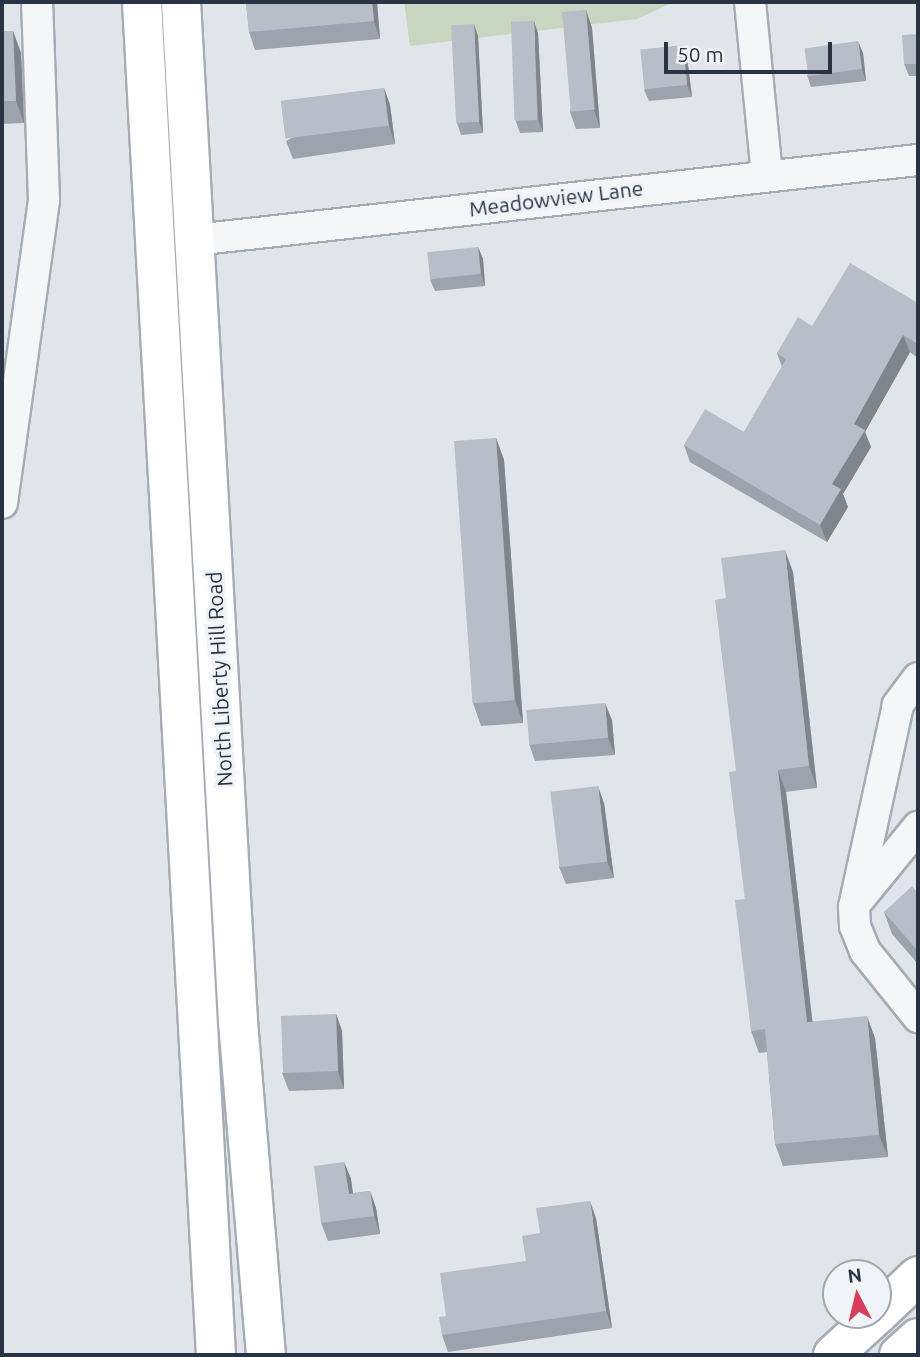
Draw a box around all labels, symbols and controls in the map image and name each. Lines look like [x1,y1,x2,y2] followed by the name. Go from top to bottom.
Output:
[668,28,836,72] scale bar
[677,42,724,66] text: 50 m
[468,175,644,221] street label: Meadowview Lane
[201,571,237,787] street label: North Liberty Hill Road
[822,1259,892,1329] north arrow
[846,1263,863,1287] text: N

